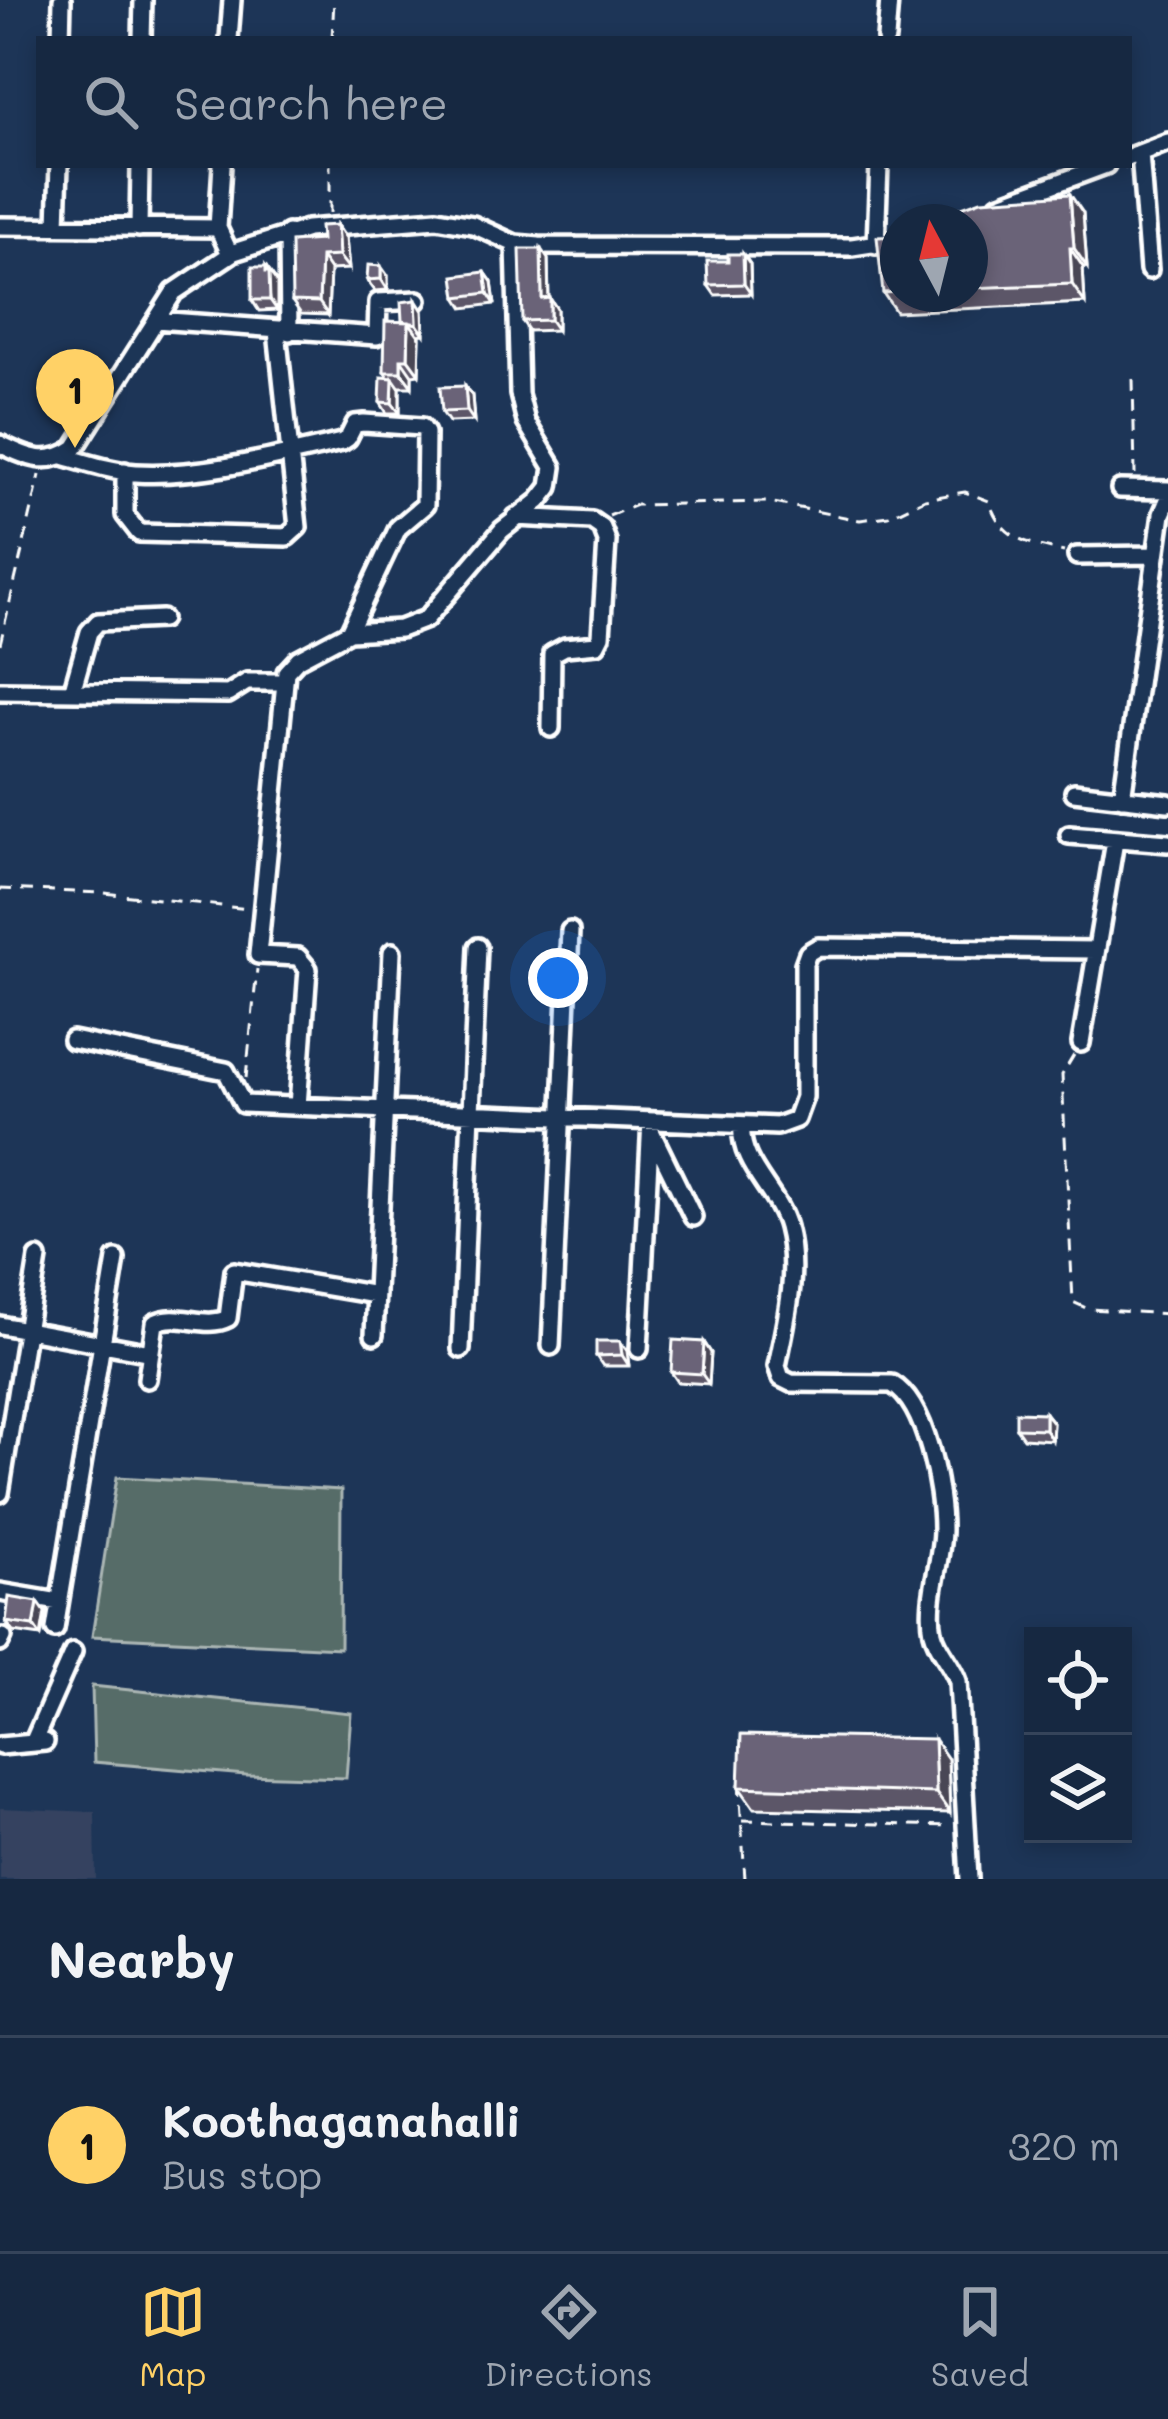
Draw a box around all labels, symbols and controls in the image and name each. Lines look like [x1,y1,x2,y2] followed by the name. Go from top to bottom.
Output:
[36,36,1132,168] search box
[78,69,144,135] icon: search
[174,73,448,131] text: Search here
[880,204,988,312] north arrow
[36,349,114,448] pin: 1
[528,948,588,1008] your location
[1024,1627,1132,1843] map controls
[1024,1627,1132,1735] button: locate
[1024,1735,1132,1843] button: layers
[48,1924,235,1991] text: Nearby
[162,2090,521,2148] text: Koothaganahalli
[78,2119,96,2170] text: 1
[1008,2119,1120,2170] text: 320 m
[162,2148,322,2199] text: Bus stop
[139,2279,206,2394] tab: Map
[485,2279,652,2394] tab: Directions
[931,2279,1029,2394] tab: Saved

